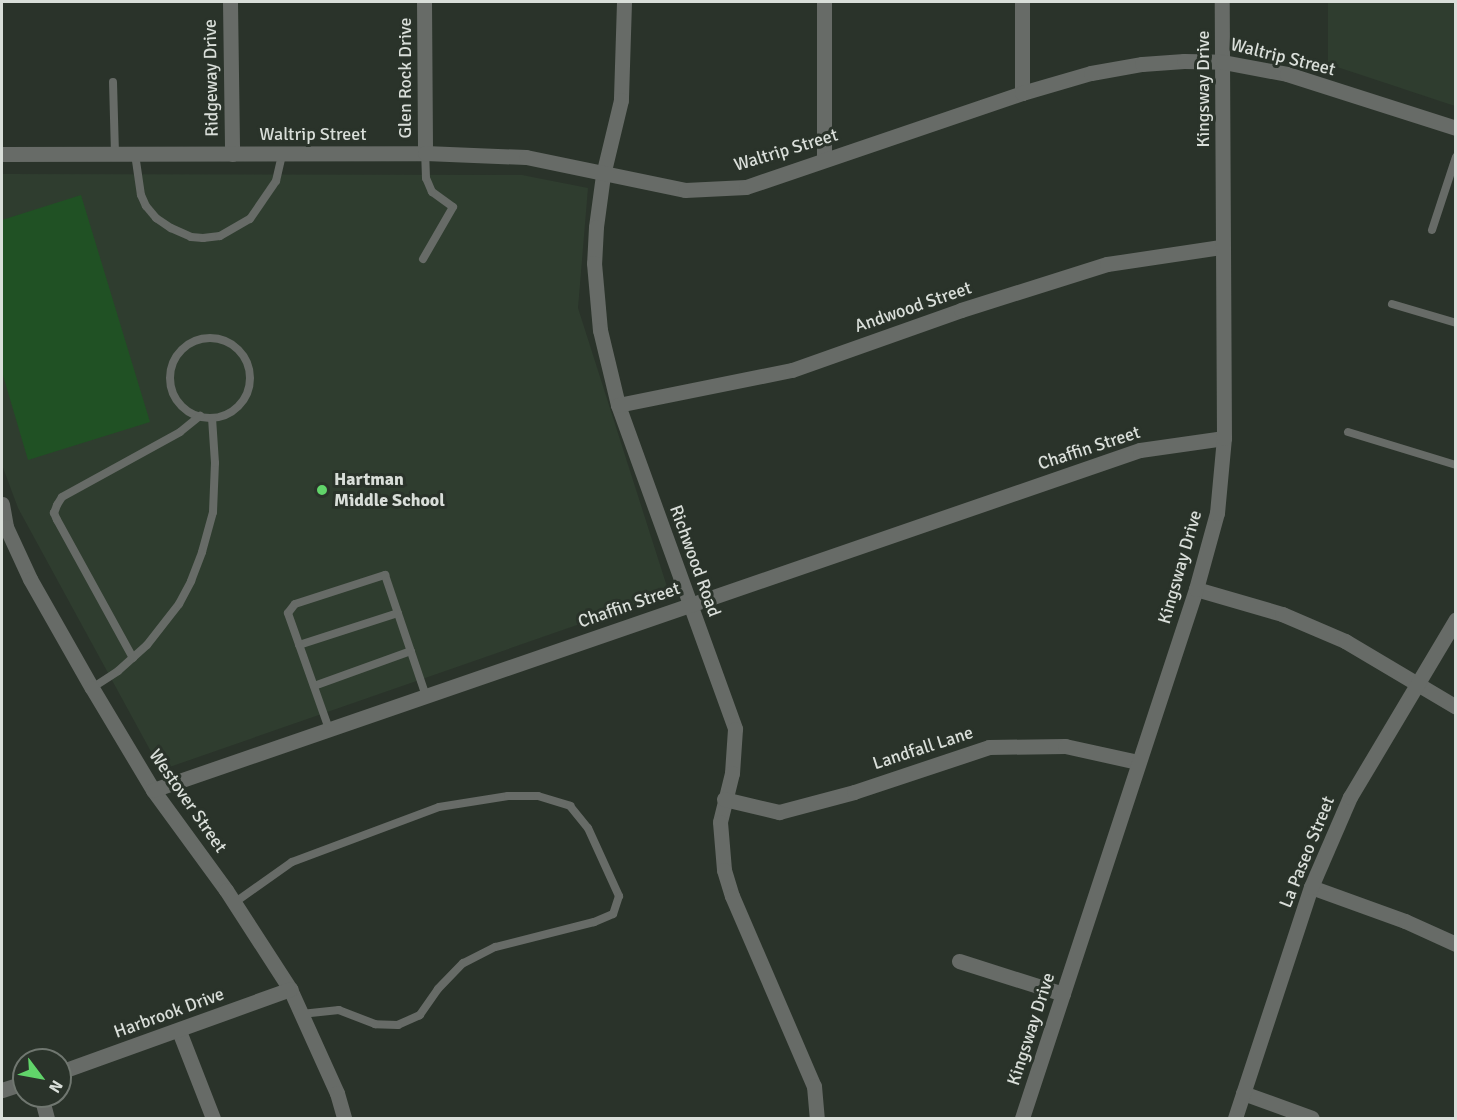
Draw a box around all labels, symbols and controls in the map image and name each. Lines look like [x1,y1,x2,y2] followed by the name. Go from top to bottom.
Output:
[394,17,416,139] street label: Glen Rock Drive
[199,19,223,137] street label: Ridgeway Drive
[1192,30,1214,148] street label: Kingsway Drive
[1228,34,1338,80] street label: Waltrip Street
[259,123,367,145] street label: Waltrip Street
[732,124,840,176] street label: Waltrip Street
[852,277,974,337] street label: Andwood Street
[1035,421,1143,475] street label: Chaffin Street
[334,469,445,512] place label: Hartman Middle School
[315,483,329,497] marker: Hartman Middle School
[665,502,725,620] street label: Richwood Road
[1153,508,1207,626] street label: Kingsway Drive
[575,577,683,633] street label: Chaffin Street
[870,722,976,774] street label: Landfall Lane
[144,745,232,857] street label: Westover Street
[1275,793,1339,911] street label: La Paseo Street
[1003,970,1059,1088] street label: Kingsway Drive
[111,983,227,1043] street label: Harbrook Drive
[12,1048,72,1108] north arrow
[44,1076,67,1096] text: N

